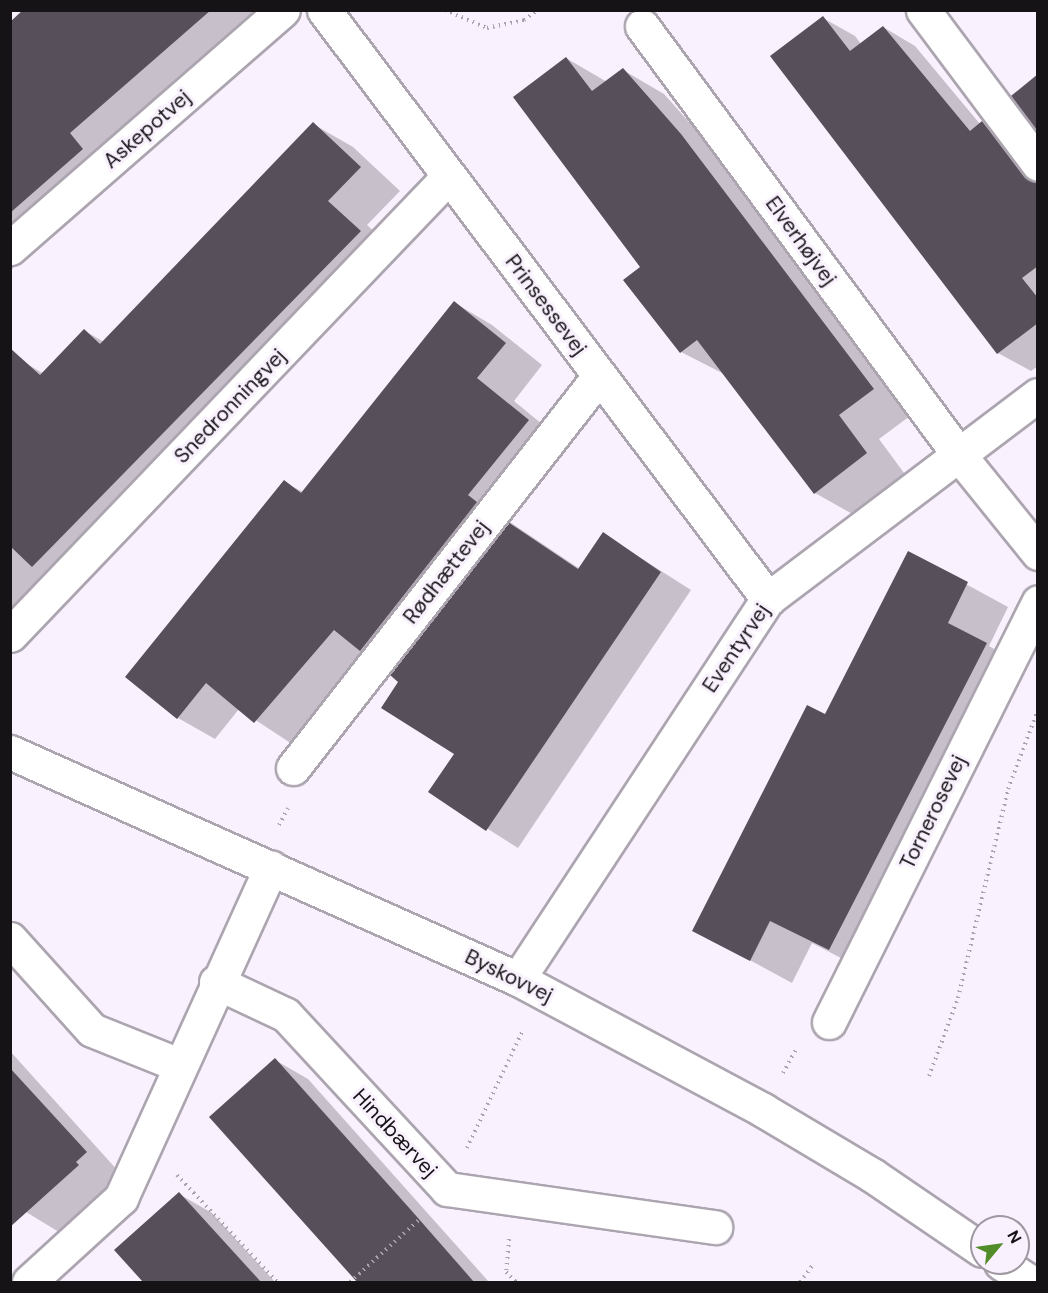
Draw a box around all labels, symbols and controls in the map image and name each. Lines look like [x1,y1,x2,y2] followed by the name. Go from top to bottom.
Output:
[98,84,196,174] street label: Askepotvej
[760,191,842,291] street label: Elverhøjvej
[500,250,592,360] street label: Prinsessevej
[169,343,291,469] street label: Snedronningvej
[398,515,494,629] street label: Rødhættevej
[697,599,775,697] street label: Eventyrvej
[895,751,971,873] street label: Tornerosevej
[461,944,557,1008] street label: Byskovvej
[348,1083,442,1183] street label: Hindbærvej
[970,1215,1030,1275] north arrow
[1002,1227,1026,1247] text: N

